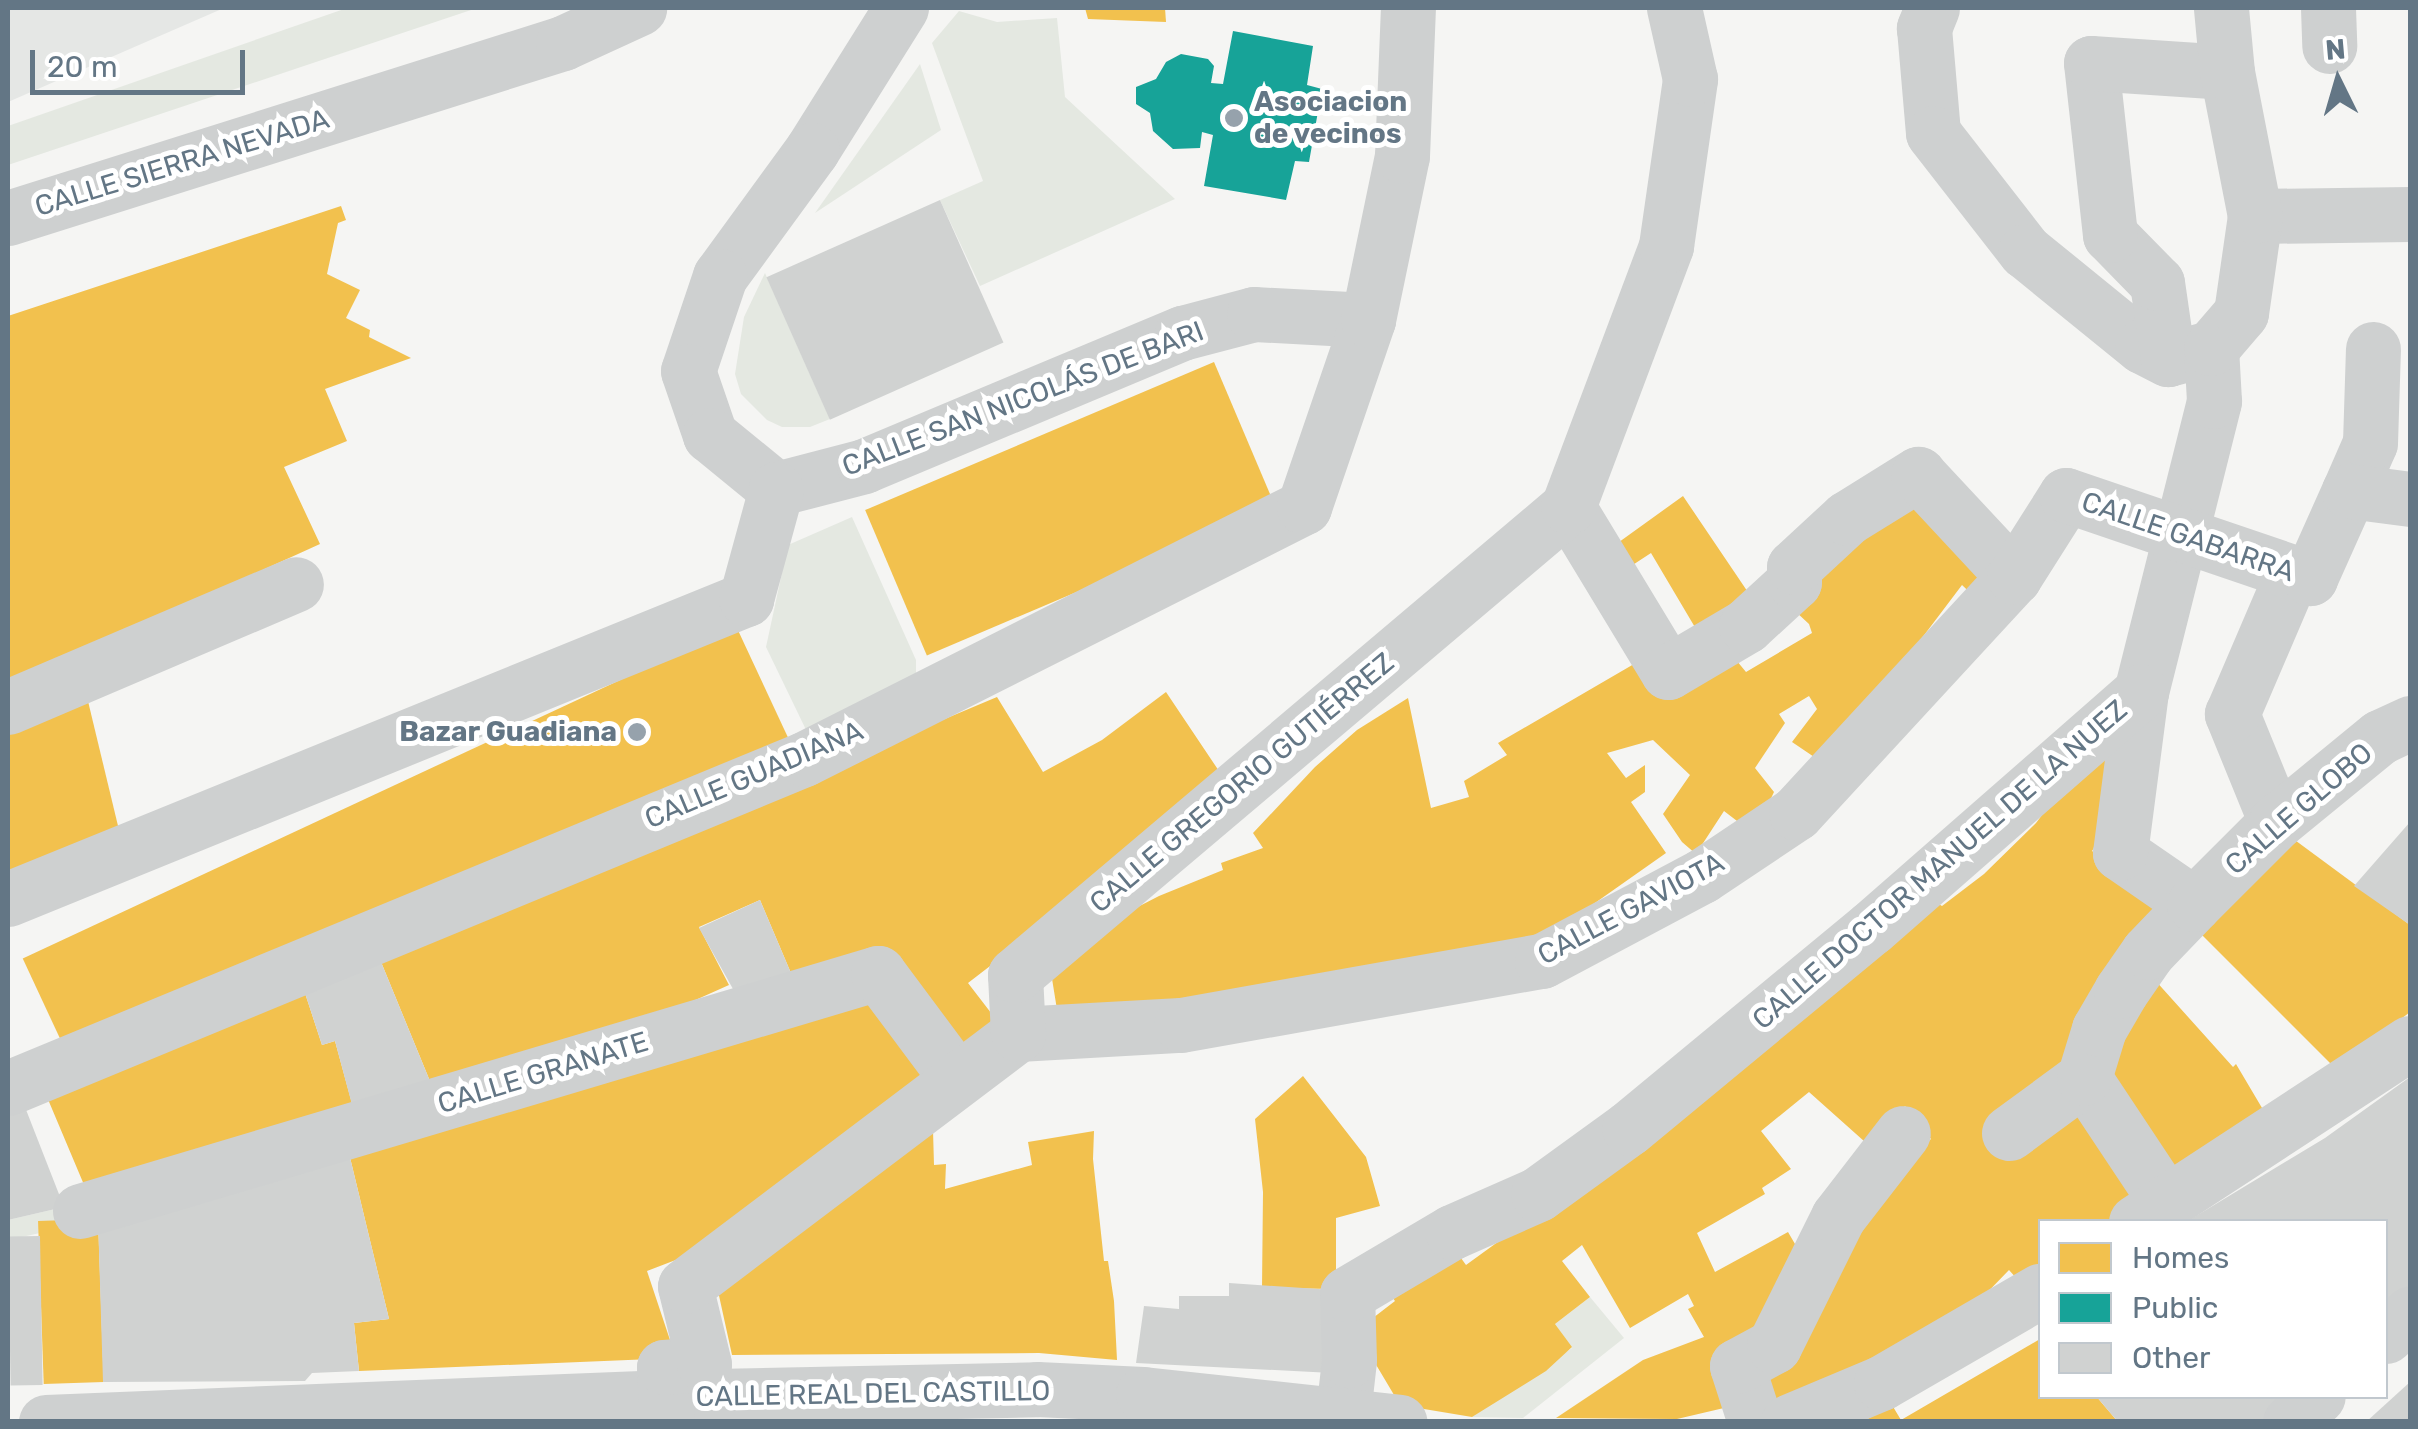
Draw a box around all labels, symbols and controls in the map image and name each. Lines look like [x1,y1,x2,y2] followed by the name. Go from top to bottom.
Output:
[35,30,250,92] scale bar
[2288,30,2388,130] north arrow
[2324,32,2347,67] text: N
[47,49,118,85] text: 20 m
[1254,85,1407,151] place label: Asociacion de vecinos
[31,102,333,224] street label: CALLE SIERRA NEVADA
[1223,107,1245,129] marker: Asociacion de vecinos
[838,314,1208,484] street label: CALLE SAN NICOLÁS DE BARI
[2077,485,2299,589] street label: CALLE GABARRA
[1083,646,1401,920] street label: CALLE GREGORIO GUTIÉRREZ
[1745,693,2135,1037] street label: CALLE DOCTOR MANUEL DE LA NUEZ
[640,714,868,836] street label: CALLE GUADIANA
[399,715,617,749] place label: Bazar Guadiana
[626,721,648,743] marker: Bazar Guadiana
[2219,736,2379,882] street label: CALLE GLOBO
[1532,846,1730,972] street label: CALLE GAVIOTA
[434,1025,652,1121] street label: CALLE GRANATE
[2038,1219,2388,1399] legend
[2132,1240,2229,1276] text: Homes
[2132,1290,2218,1326] text: Public
[2132,1340,2211,1376] text: Other
[695,1374,1051,1414] street label: CALLE REAL DEL CASTILLO

